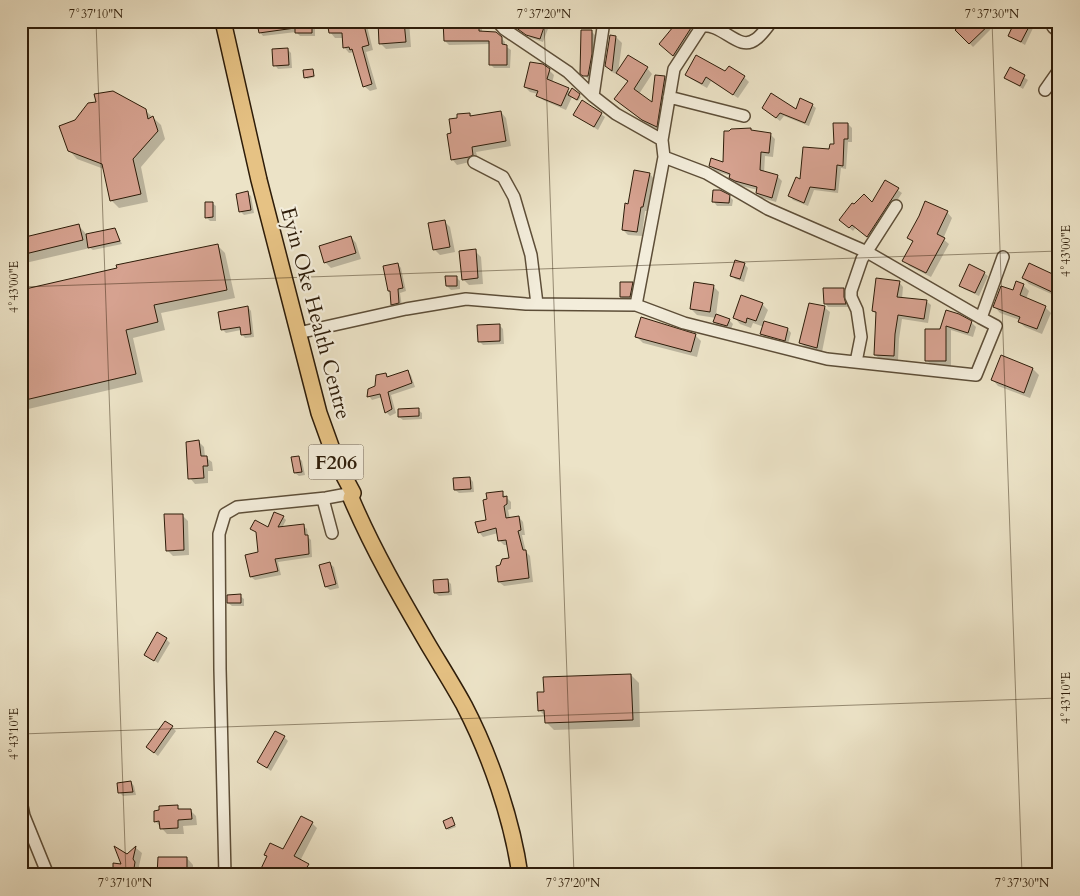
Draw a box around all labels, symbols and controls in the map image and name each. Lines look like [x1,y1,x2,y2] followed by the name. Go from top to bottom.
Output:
[69,6,124,22] text: 7°37'10"N
[517,6,572,22] text: 7°37'20"N
[965,6,1020,22] text: 7°37'30"N
[273,204,358,423] street label: Eyin Oke Health Centre
[1058,225,1074,277] text: 4°43'00"E
[6,261,22,313] text: 4°43'00"E
[308,444,364,480] road number: F206
[1058,672,1074,724] text: 4°43'10"E
[6,708,22,760] text: 4°43'10"E
[98,875,153,891] text: 7°37'10"N
[546,875,601,891] text: 7°37'20"N
[995,875,1050,891] text: 7°37'30"N

